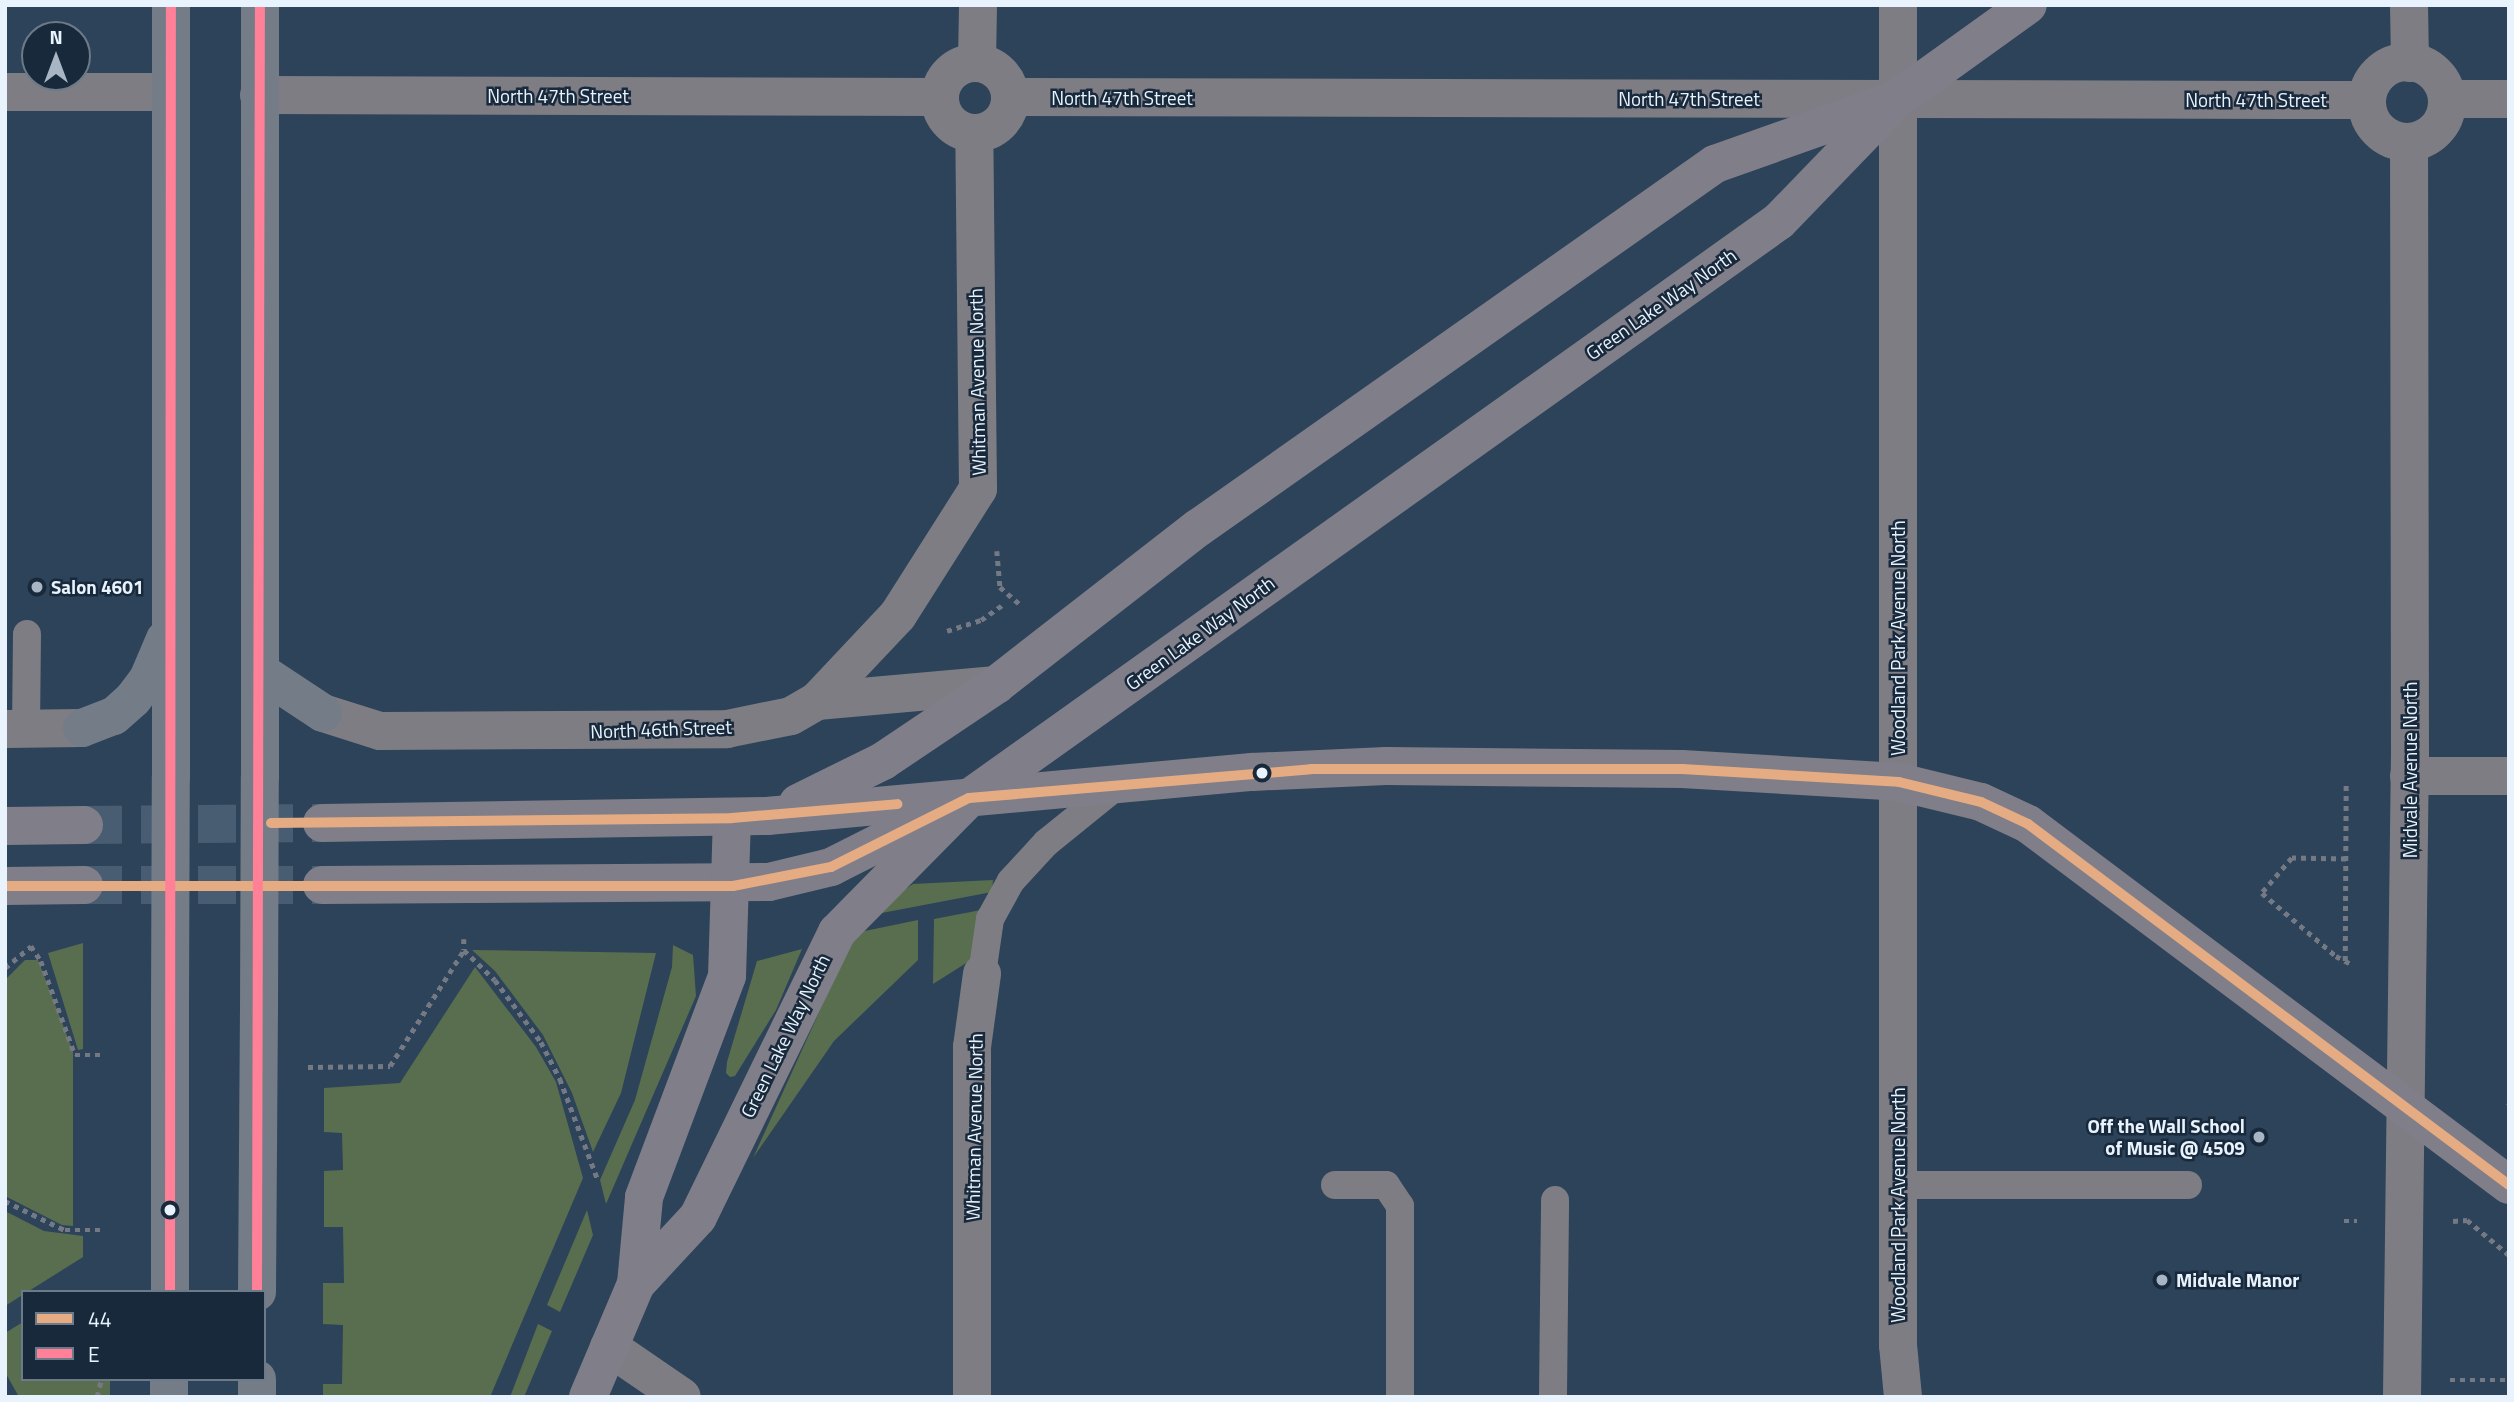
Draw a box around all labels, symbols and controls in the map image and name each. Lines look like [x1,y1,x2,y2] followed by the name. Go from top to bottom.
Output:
[21,21,91,91] north arrow
[49,22,63,51] text: N
[487,85,629,107] street label: North 47th Street
[1051,87,1193,109] street label: North 47th Street
[1618,88,1760,110] street label: North 47th Street
[2185,89,2327,111] street label: North 47th Street
[1581,243,1741,365] street label: Green Lake Way North
[964,288,990,476] street label: Whitman Avenue North
[1887,520,1909,756] street label: Woodland Park Avenue North
[1121,571,1279,695] street label: Green Lake Way North
[51,576,144,598] place label: Salon 4601
[29,579,45,595] marker: Salon 4601
[2399,682,2421,858] street label: Midvale Avenue North
[590,715,732,743] street label: North 46th Street
[1255,766,1269,780] unlabelled marker
[736,951,834,1121] street label: Green Lake Way North
[961,1033,987,1221] street label: Whitman Avenue North
[1887,1087,1909,1323] street label: Woodland Park Avenue North
[2087,1115,2245,1159] place label: Off the Wall School of Music @ 4509
[2251,1129,2267,1145] marker: Off the Wall School of Music @ 4509
[163,1203,177,1217] unlabelled marker
[2176,1269,2299,1291] place label: Midvale Manor
[2154,1272,2170,1288] marker: Midvale Manor
[21,1290,266,1381] legend
[88,1303,112,1335] text: 44
[88,1338,100,1370] text: E

